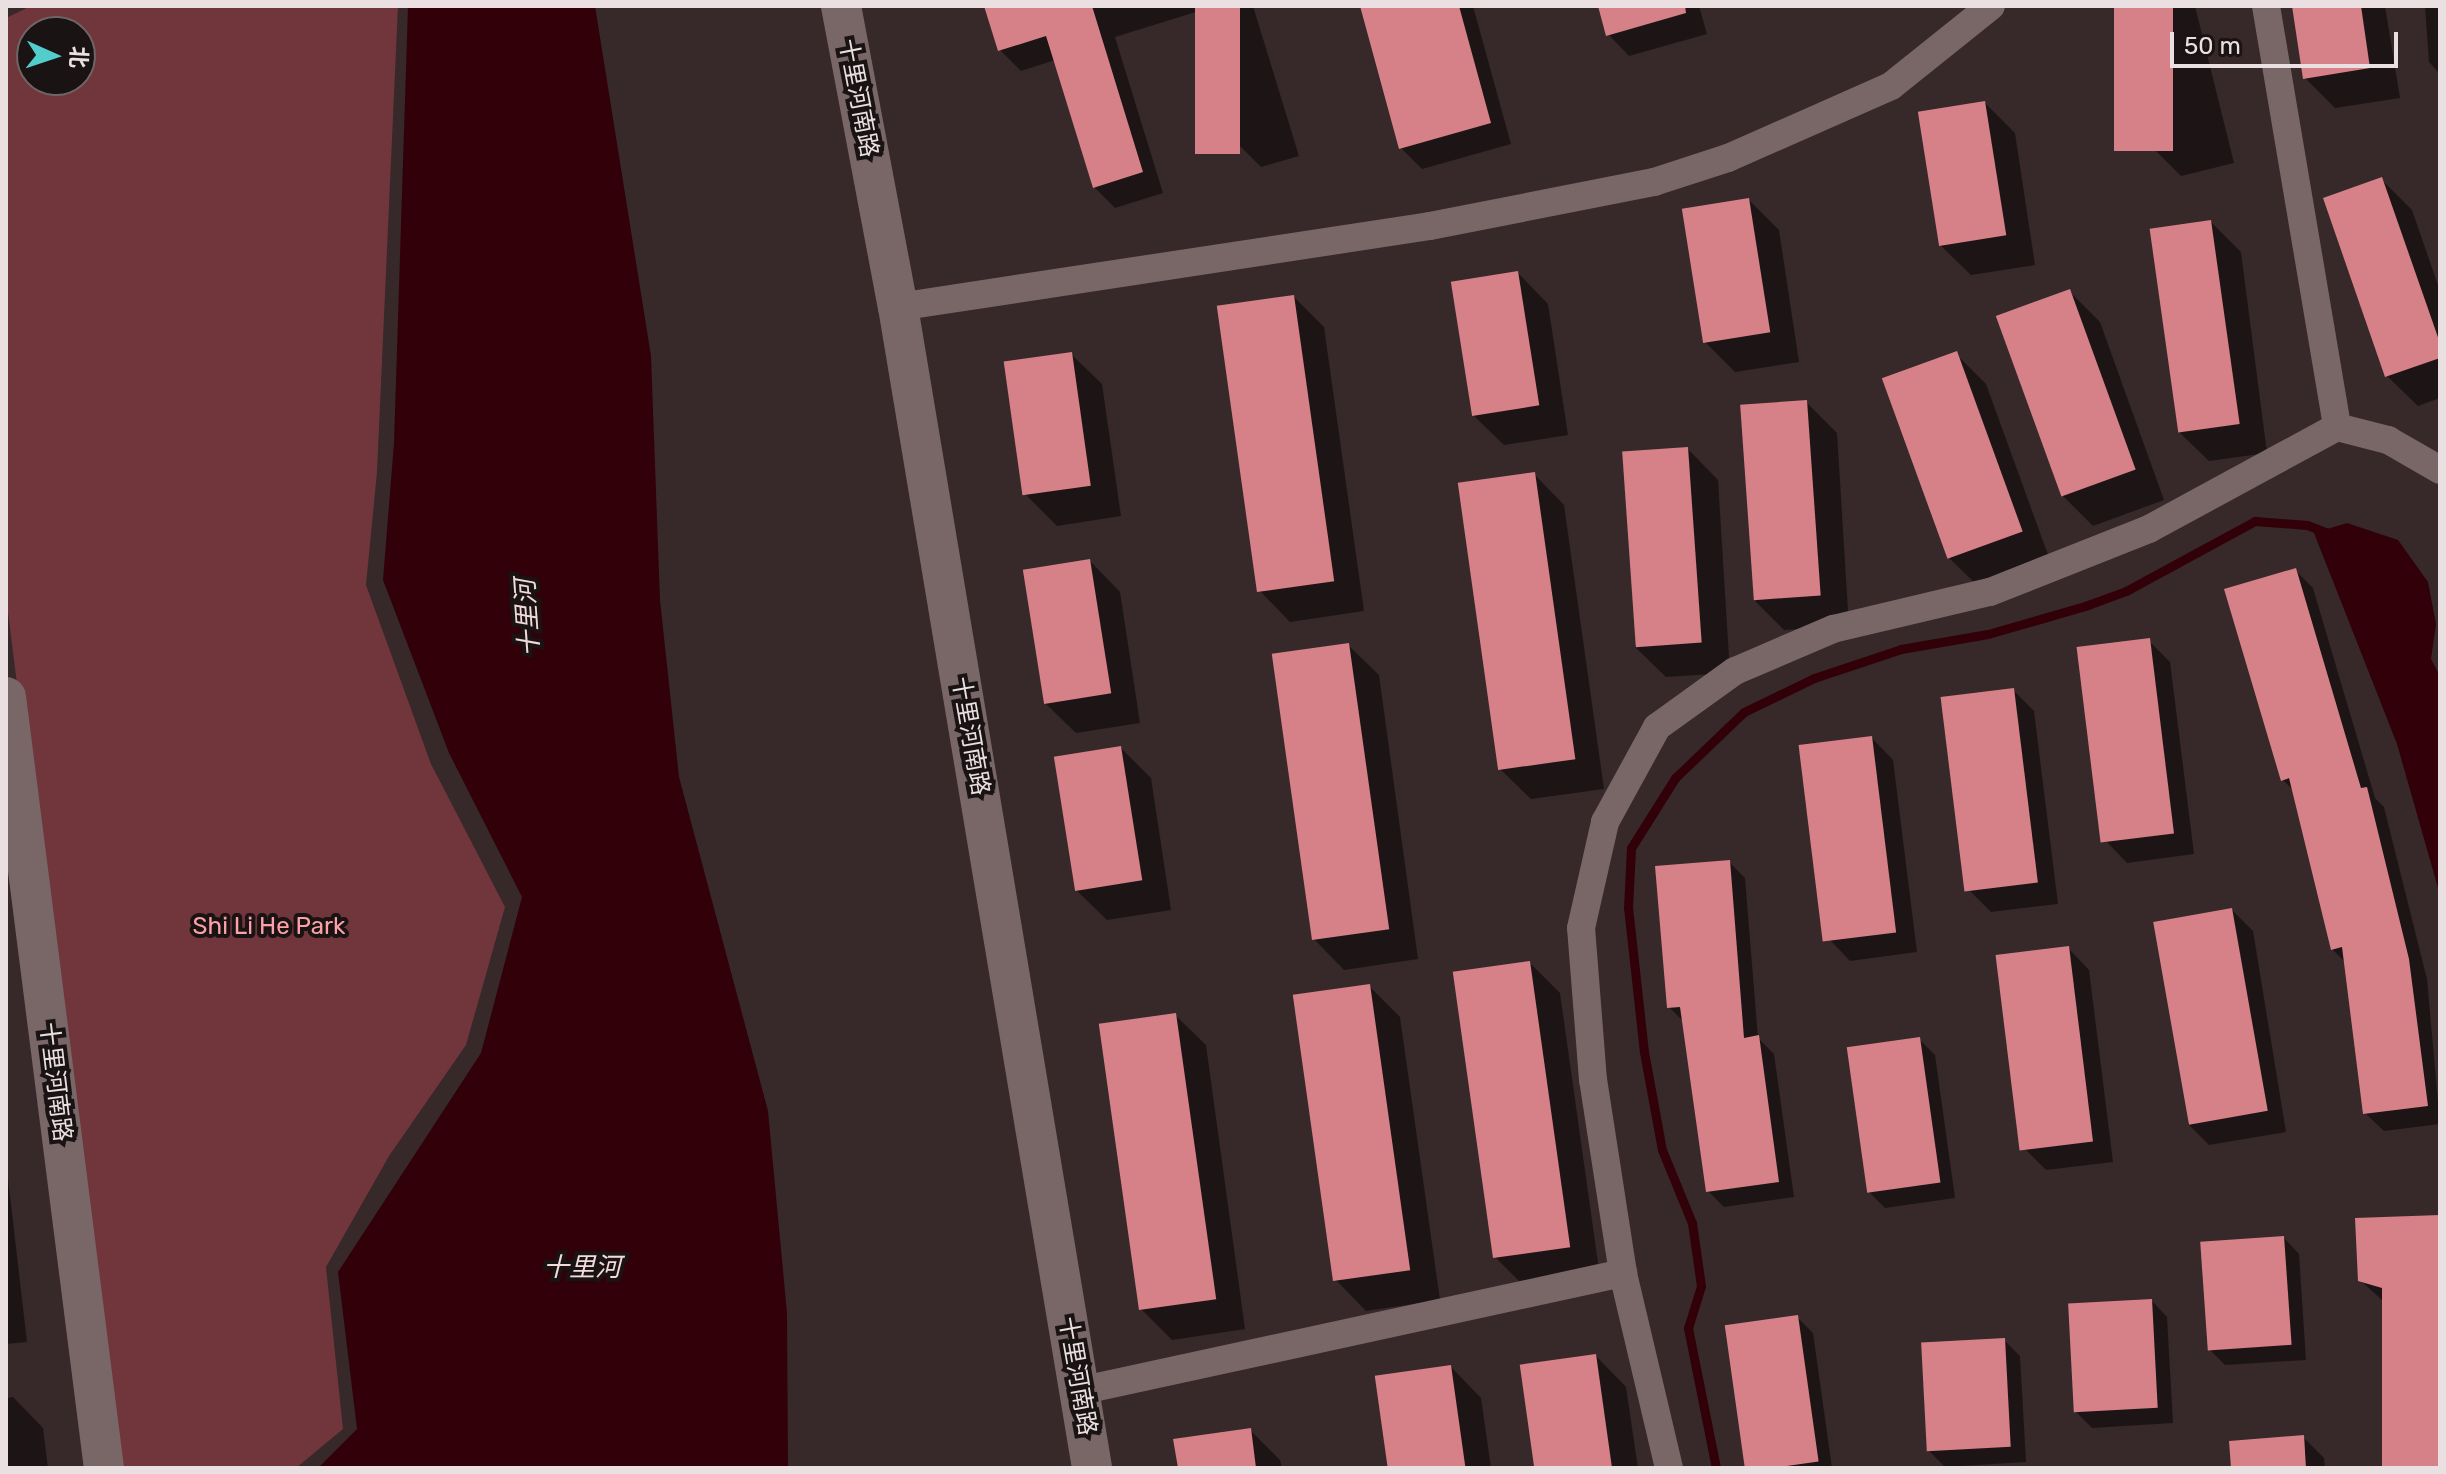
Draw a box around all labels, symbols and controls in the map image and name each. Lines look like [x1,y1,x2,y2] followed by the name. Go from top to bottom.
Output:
[16,16,96,96] north arrow
[2174,16,2402,66] scale bar
[2184,32,2241,60] text: 50 m
[832,36,884,160] street label: 十里河南路
[64,45,93,69] text: 北
[510,578,546,658] water label: 十里河
[945,674,995,798] street label: 十里河南路
[193,913,345,941] park label: Shi Li He Park
[33,1021,77,1143] street label: 十里河南路
[543,1252,621,1284] water label: 十里河
[1052,1314,1102,1438] street label: 十里河南路

